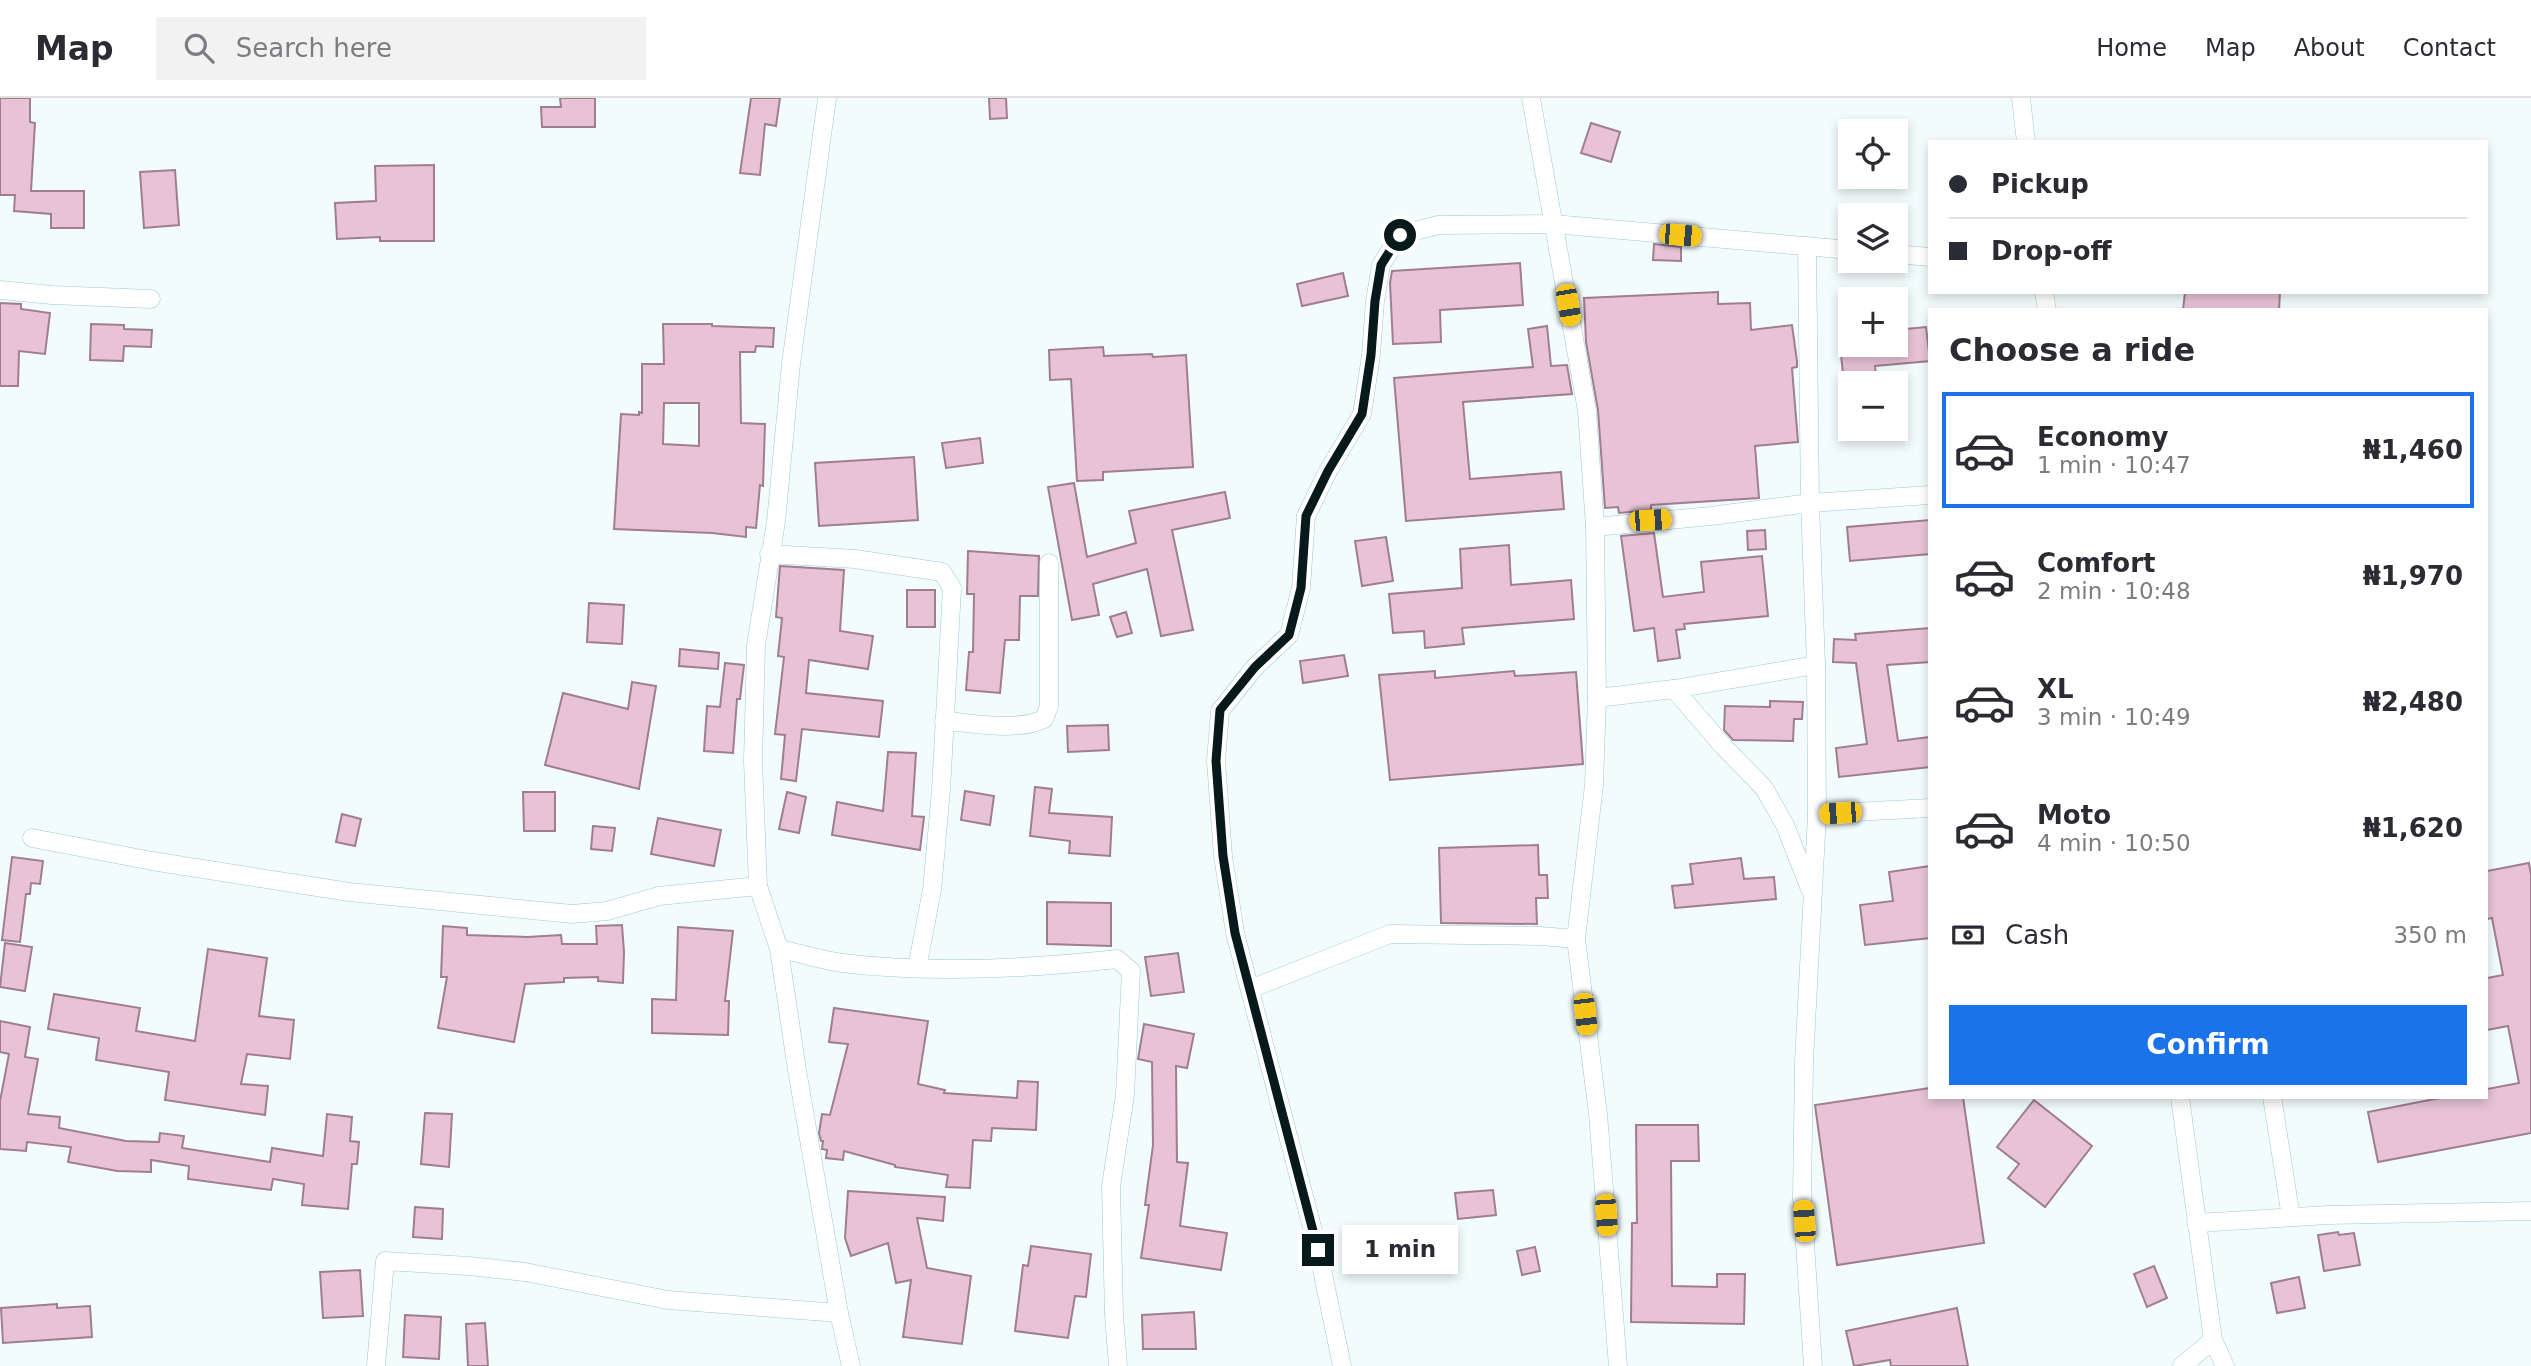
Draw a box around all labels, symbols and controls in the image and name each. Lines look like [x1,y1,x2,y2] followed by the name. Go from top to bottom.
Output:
[156,17,646,80] search box
[35,29,114,68] text: Map
[180,29,218,67] icon: search
[236,33,392,63] text: Search here
[2096,34,2167,62] text: Home
[2205,34,2256,62] text: Map
[2294,34,2365,62] text: About
[2403,34,2496,62] text: Contact
[1838,119,1908,441] map controls
[1838,119,1908,189] button: locate
[1991,169,2089,199] text: Pickup
[1838,203,1908,273] button: layers
[1384,219,1416,251] route start
[1659,223,1702,247] car
[1991,236,2112,266] text: Drop-off
[1555,282,1582,328] car
[1838,287,1908,357] button: +
[1949,331,2195,369] text: Choose a ride
[1838,371,1908,441] button: −
[1953,419,2016,482] icon: car
[2037,422,2168,452] text: Economy
[2363,435,2463,465] text: ₦1,460
[2037,452,2191,478] text: 1 min · 10:47
[1629,508,1672,532] car
[1953,545,2016,608] icon: car
[2037,548,2155,578] text: Comfort
[2363,561,2463,591] text: ₦1,970
[2037,578,2191,604] text: 2 min · 10:48
[1953,671,2016,734] icon: car
[2037,674,2074,704] text: XL
[2363,687,2463,717] text: ₦2,480
[2037,704,2191,730] text: 3 min · 10:49
[1953,797,2016,860] icon: car
[2037,800,2111,830] text: Moto
[1819,801,1862,825] car
[2363,813,2463,843] text: ₦1,620
[2037,830,2191,856] text: 4 min · 10:50
[1949,916,1987,954] icon: cash
[2005,920,2069,950] text: Cash
[2393,922,2467,948] text: 350 m
[1573,992,1598,1036] car
[1949,1005,2467,1085] button: Confirm
[1595,1193,1618,1237] car
[1793,1199,1816,1243] car
[1342,1226,1458,1274] callout: 1 min
[1302,1234,1334,1266] route end
[1364,1236,1436,1262] text: 1 min

